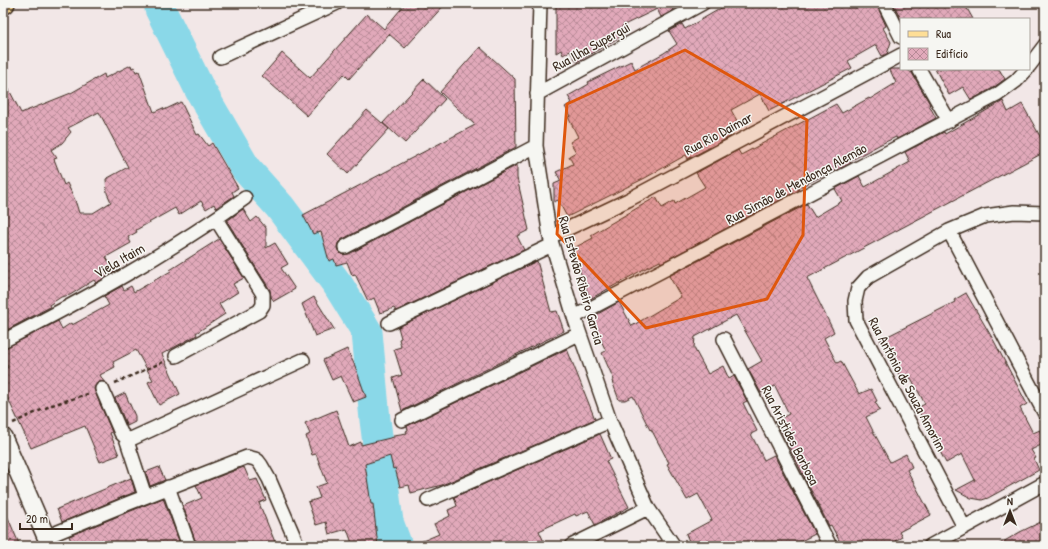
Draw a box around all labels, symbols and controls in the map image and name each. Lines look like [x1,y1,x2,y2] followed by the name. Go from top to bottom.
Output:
[549,17,634,76] street label: Rua Ilha Supergui
[900,18,1030,70] legend
[936,25,951,42] text: Rua
[936,45,968,62] text: Edifício
[681,107,756,159] street label: Rua Rio Daimar
[722,138,870,228] street label: Rua Simão de Mendonça Alemão
[555,214,610,347] street label: Rua Estevão Ribeiro Garcia
[90,238,148,282] street label: Viela Itaim
[865,314,951,454] street label: Rua Antônio de Souza Amorim
[758,382,824,488] street label: Rua Aristides Barbosa
[990,491,1030,531] north arrow
[1007,494,1013,508] text: N
[20,505,72,531] scale bar
[26,510,48,527] text: 20 m

